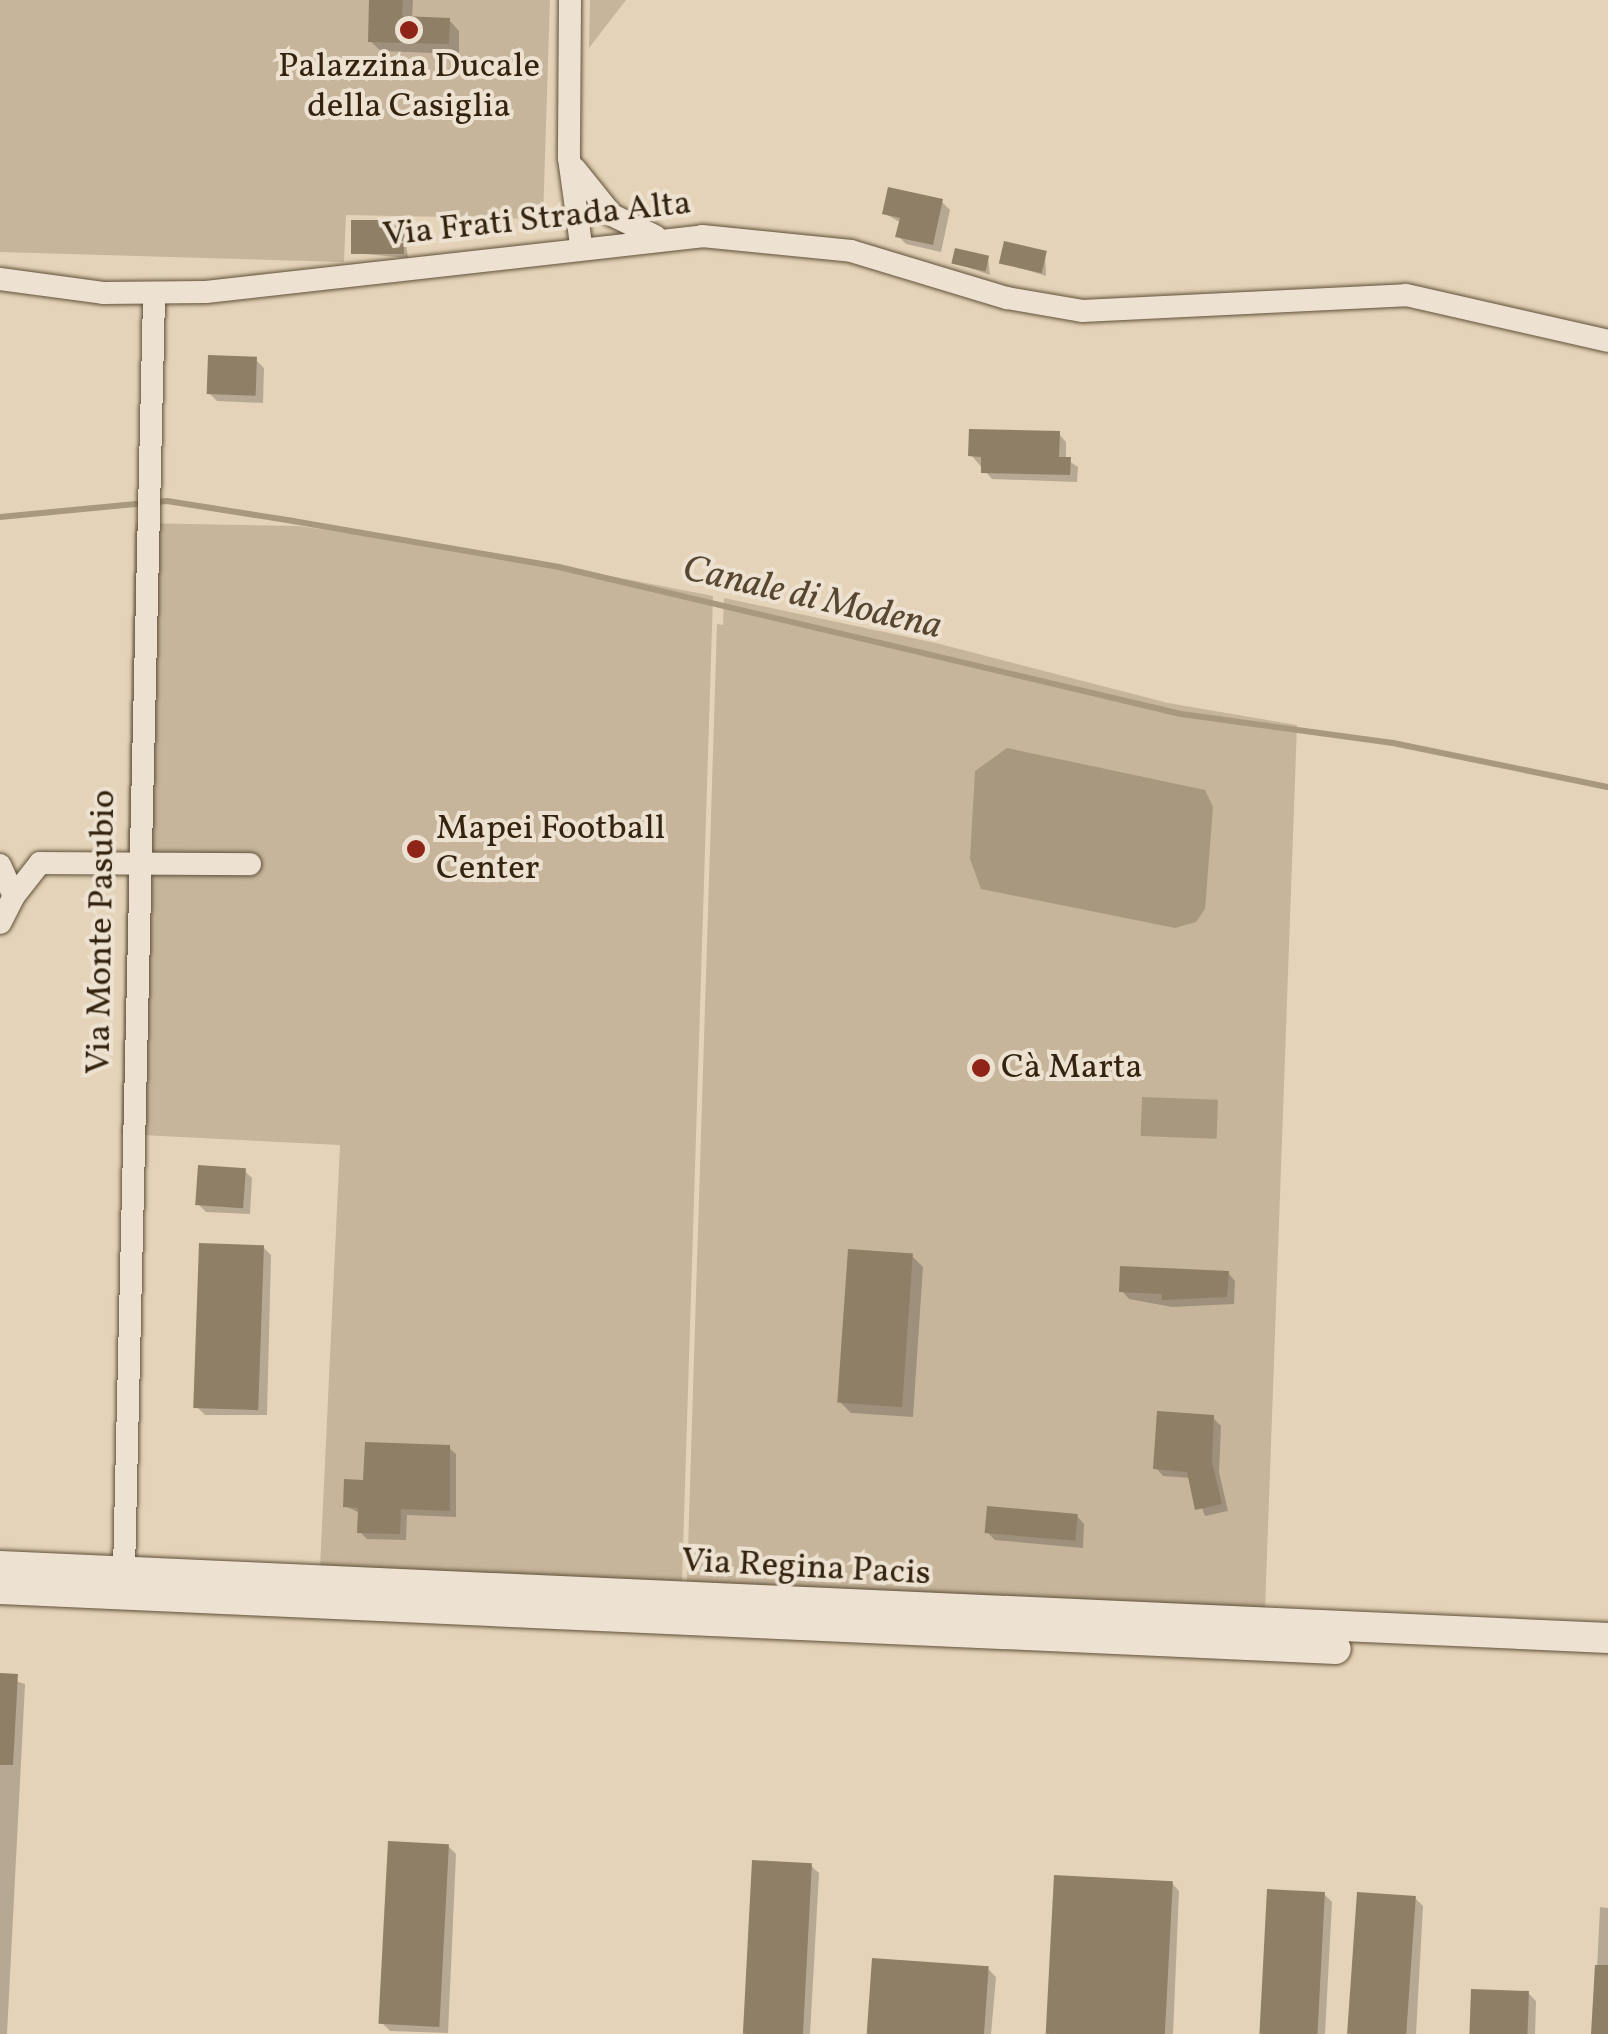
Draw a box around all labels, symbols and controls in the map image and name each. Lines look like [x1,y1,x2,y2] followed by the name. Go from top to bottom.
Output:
[398,19,420,41] marker: Palazzina Ducale della Casiglia
[278,46,540,128] place label: Palazzina Ducale della Casiglia
[381,183,693,257] street label: Via Frati Strada Alta
[678,547,946,651] water label: Canale di Modena
[79,789,125,1075] street label: Via Monte Pasubio
[436,808,665,890] place label: Mapei Football Center
[405,838,427,860] marker: Mapei Football Center
[1001,1047,1143,1089] place label: Cà Marta
[970,1057,992,1079] marker: Cà Marta
[680,1540,932,1596] street label: Via Regina Pacis

